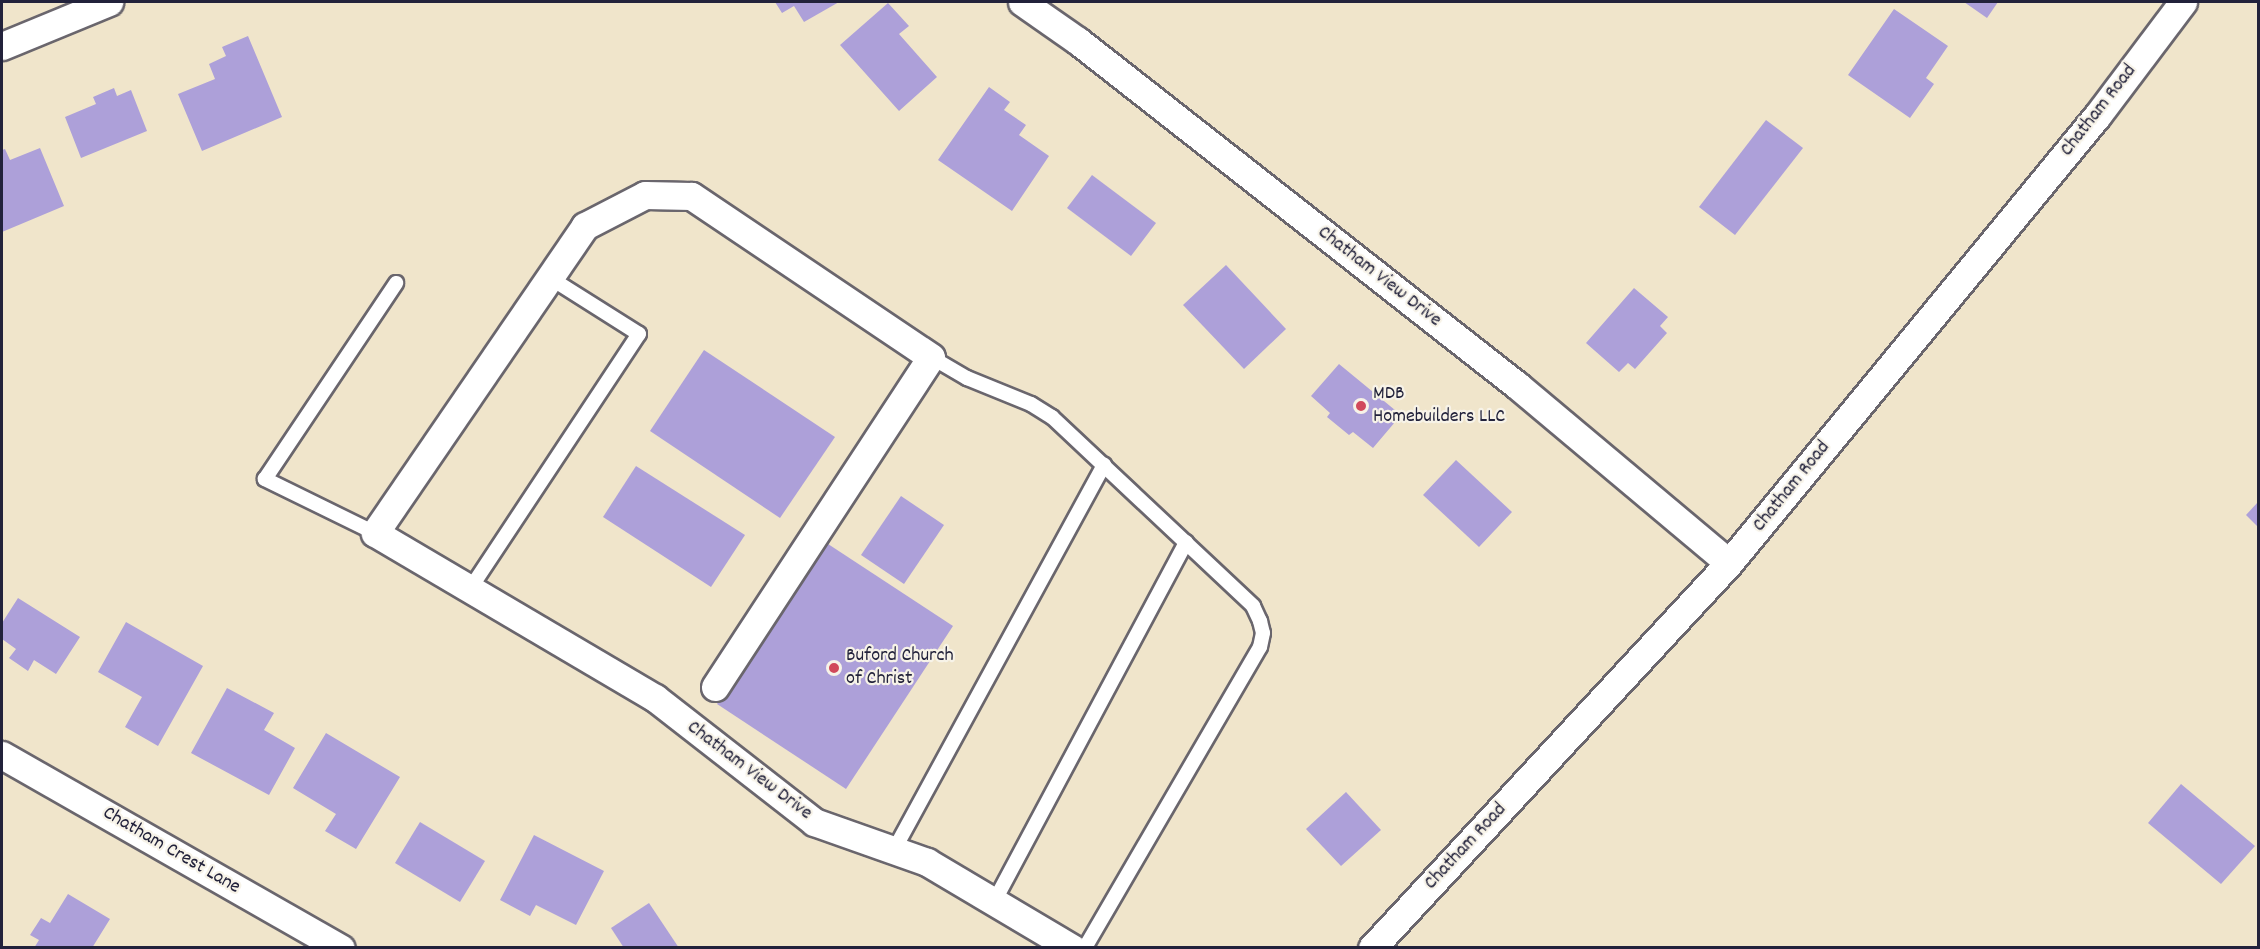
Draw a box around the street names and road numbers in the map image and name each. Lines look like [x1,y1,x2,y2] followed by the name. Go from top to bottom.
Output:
[2056,60,2142,162] street label: Chatham Road
[1312,221,1446,333] street label: Chatham View Drive
[1748,437,1836,537] street label: Chatham Road
[682,716,816,826] street label: Chatham View Drive
[1420,799,1512,895] street label: Chatham Road
[98,802,244,900] street label: Chatham Crest Lane

